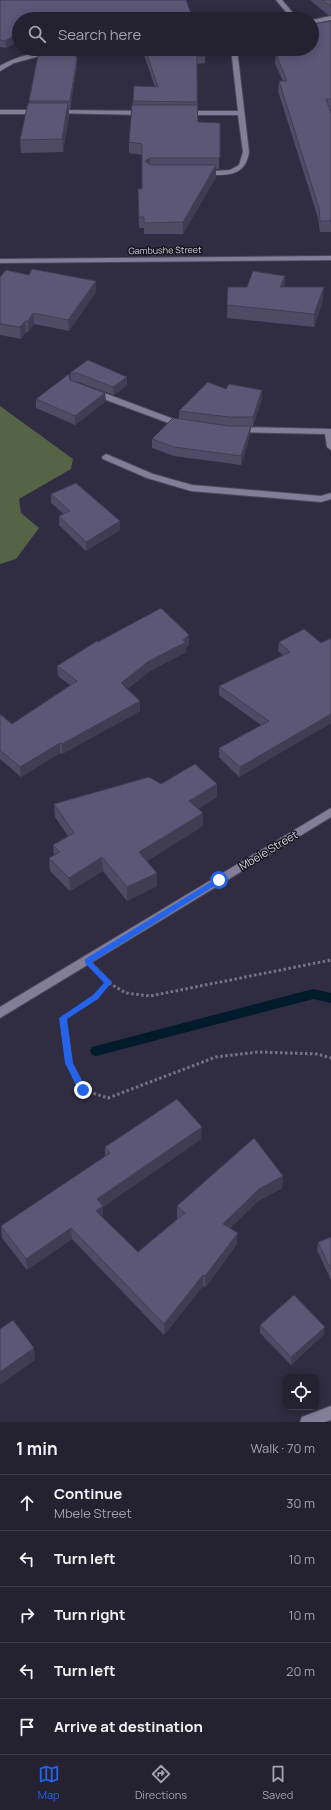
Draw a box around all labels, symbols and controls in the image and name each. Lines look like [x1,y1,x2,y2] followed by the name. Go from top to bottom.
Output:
[12,12,319,56] search box
[26,23,48,45] icon: search
[58,24,141,45] text: Search here
[128,243,202,257] street label: Gambushe Street
[236,827,300,873] street label: Mbele Street
[210,871,228,889] route start
[74,1081,92,1099] route end
[283,1374,319,1410] map controls
[283,1374,319,1410] button: locate
[16,1437,58,1460] text: 1 min
[250,1439,315,1457] text: Walk · 70 m
[54,1483,122,1504] text: Continue
[16,1492,38,1514] icon: ahead
[286,1494,315,1512] text: 30 m
[54,1504,132,1522] text: Mbele Street
[16,1548,38,1570] icon: left
[54,1548,116,1569] text: Turn left
[288,1550,315,1568] text: 10 m
[16,1604,38,1626] icon: right
[54,1604,125,1625] text: Turn right
[288,1606,315,1624] text: 10 m
[16,1660,38,1682] icon: left
[54,1660,116,1681] text: Turn left
[286,1662,315,1680] text: 20 m
[16,1716,38,1738] icon: arrive
[54,1716,203,1737] text: Arrive at destination
[38,1763,60,1802] tab: Map
[135,1763,187,1802] tab: Directions
[262,1763,293,1802] tab: Saved

